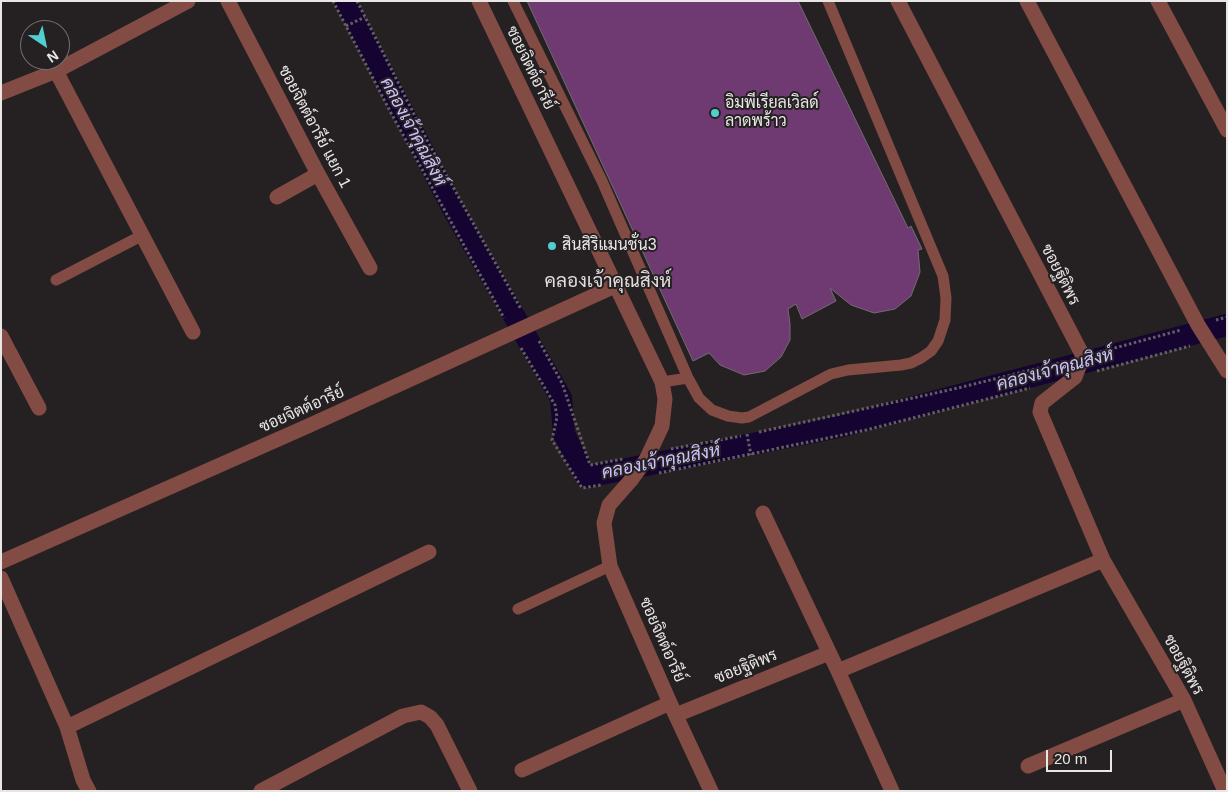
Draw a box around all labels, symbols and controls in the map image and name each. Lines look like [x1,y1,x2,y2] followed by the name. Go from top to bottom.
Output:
[20,20,70,70] north arrow
[501,23,559,113] street label: ซอยจิตต์อารีย์
[44,47,61,66] text: N
[274,62,354,192] street label: ซอยจิตต์อารีย์ แยก 1
[375,74,451,190] water label: คลองเจ้าคุณสิงห์
[725,94,819,132] place label: อิมพีเรียลเวิลด์ ลาดพร้าว
[709,107,721,119] marker: อิมพีเรียลเวิลด์ ลาดพร้าว
[562,236,657,256] place label: สินสิริแมนชั่น3
[546,240,558,252] marker: สินสิริแมนชั่น3
[1036,241,1084,309] street label: ซอยฐิติพร
[545,271,671,293] district label: คลองเจ้าคุณสิงห์
[994,344,1116,396] water label: คลองเจ้าคุณสิงห์
[257,383,347,437] street label: ซอยจิตต์อารีย์
[600,440,722,484] water label: คลองเจ้าคุณสิงห์
[635,595,689,685] street label: ซอยจิตต์อารีย์
[1159,631,1207,699] street label: ซอยฐิติพร
[712,646,780,688] street label: ซอยฐิติพร
[1048,740,1114,772] scale bar
[1054,750,1087,767] text: 20 m

